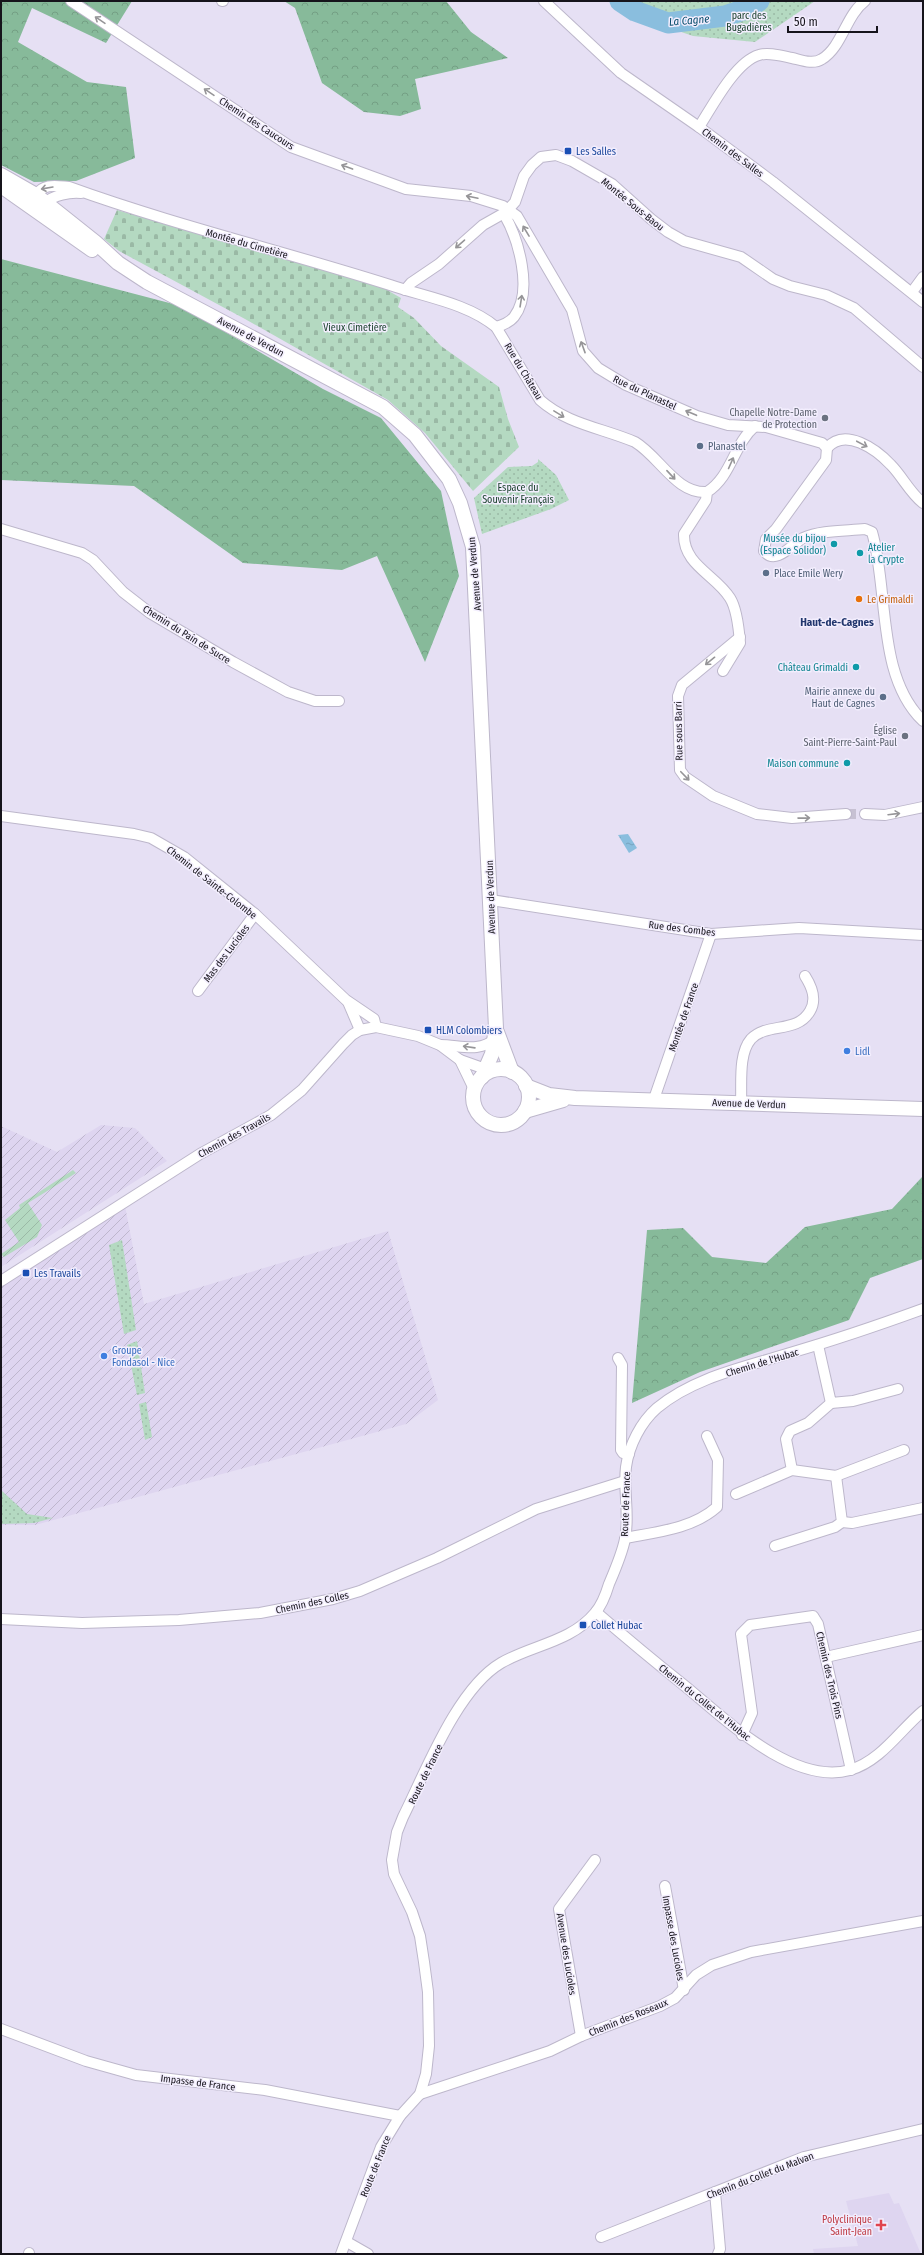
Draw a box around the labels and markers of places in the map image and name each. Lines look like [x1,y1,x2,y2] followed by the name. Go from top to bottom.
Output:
[563,146,573,156] marker: Les Salles
[576,146,616,158] place label: Les Salles
[729,407,817,431] place label: Chapelle Notre-Dame de Protection
[820,413,830,423] marker: Chapelle Notre-Dame de Protection
[695,441,705,451] marker: Planastel
[708,441,746,453] place label: Planastel
[760,533,826,557] place label: Musée du bijou (Espace Solidor)
[829,539,839,549] marker: Musée du bijou (Espace Solidor)
[868,542,904,566] place label: Atelier la Crypte
[855,548,865,558] marker: Atelier la Crypte
[761,568,771,578] marker: Place Emile Wery
[774,568,843,580] place label: Place Emile Wery
[854,594,864,604] marker: Le Grimaldi
[867,594,913,606] place label: Le Grimaldi
[778,662,848,674] place label: Château Grimaldi
[851,662,861,672] marker: Château Grimaldi
[805,686,875,710] place label: Mairie annexe du Haut de Cagnes
[878,692,888,702] marker: Mairie annexe du Haut de Cagnes
[803,723,897,749] place label: Église Saint-Pierre-Saint-Paul
[900,731,910,741] marker: Église Saint-Pierre-Saint-Paul
[767,758,839,770] place label: Maison commune
[842,758,852,768] marker: Maison commune
[423,1025,433,1035] marker: HLM Colombiers
[436,1025,502,1037] place label: HLM Colombiers
[842,1046,852,1056] marker: Lidl
[855,1046,870,1058] place label: Lidl
[21,1268,31,1278] marker: Les Travails
[34,1268,81,1280] place label: Les Travails
[112,1345,175,1369] place label: Groupe Fondasol - Nice
[99,1351,109,1361] marker: Groupe Fondasol - Nice
[578,1620,588,1630] marker: Collet Hubac
[591,1620,643,1632] place label: Collet Hubac
[822,2214,872,2238] place label: Polyclinique Saint-Jean
[875,2219,887,2231] marker: Polyclinique Saint-Jean

